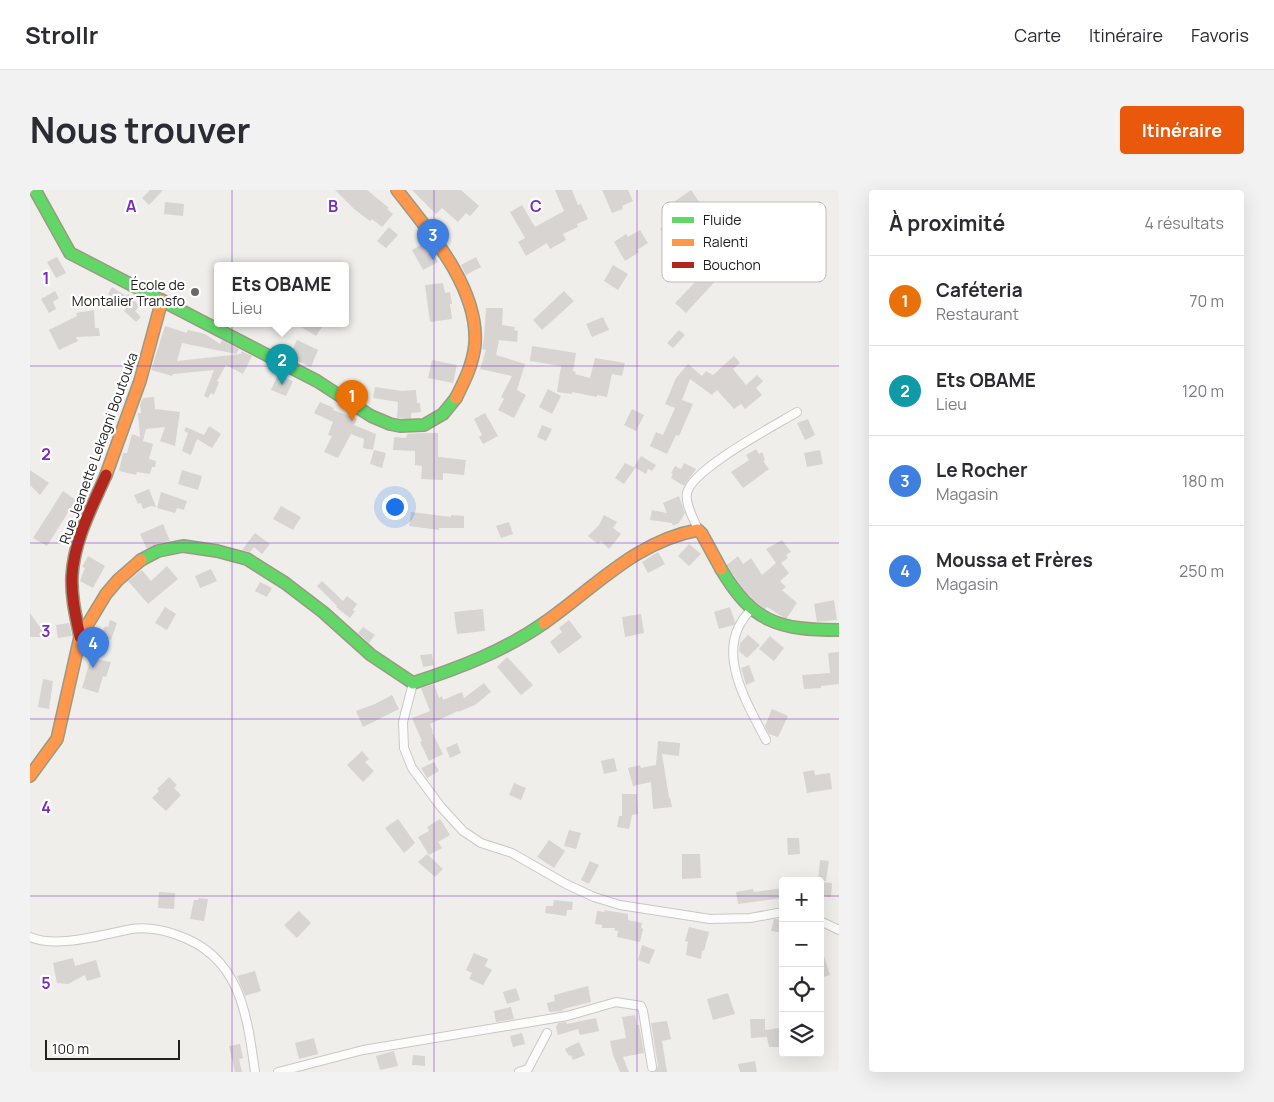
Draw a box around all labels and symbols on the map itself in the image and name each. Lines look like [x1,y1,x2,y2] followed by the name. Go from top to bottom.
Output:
[126,195,137,217] text: A
[328,195,338,217] text: B
[530,195,542,217] text: C
[662,202,826,282] legend
[703,210,741,229] text: Fluide
[417,219,449,260] pin: 3
[703,232,748,251] text: Ralenti
[703,255,761,274] text: Bouchon
[42,267,50,289] text: 1
[72,275,185,310] place label: École de Montalier Transfo
[189,286,201,298] marker: École de Montalier Transfo
[266,344,298,385] pin: 2
[54,349,142,547] street label: Rue Jeanette Lekagni Boutouka
[336,380,368,421] pin: 1
[41,443,51,465] text: 2
[382,494,408,520] your location
[41,620,51,642] text: 3
[77,627,109,668] pin: 4
[41,796,51,818] text: 4
[41,972,51,994] text: 5
[45,1037,180,1060] scale bar

